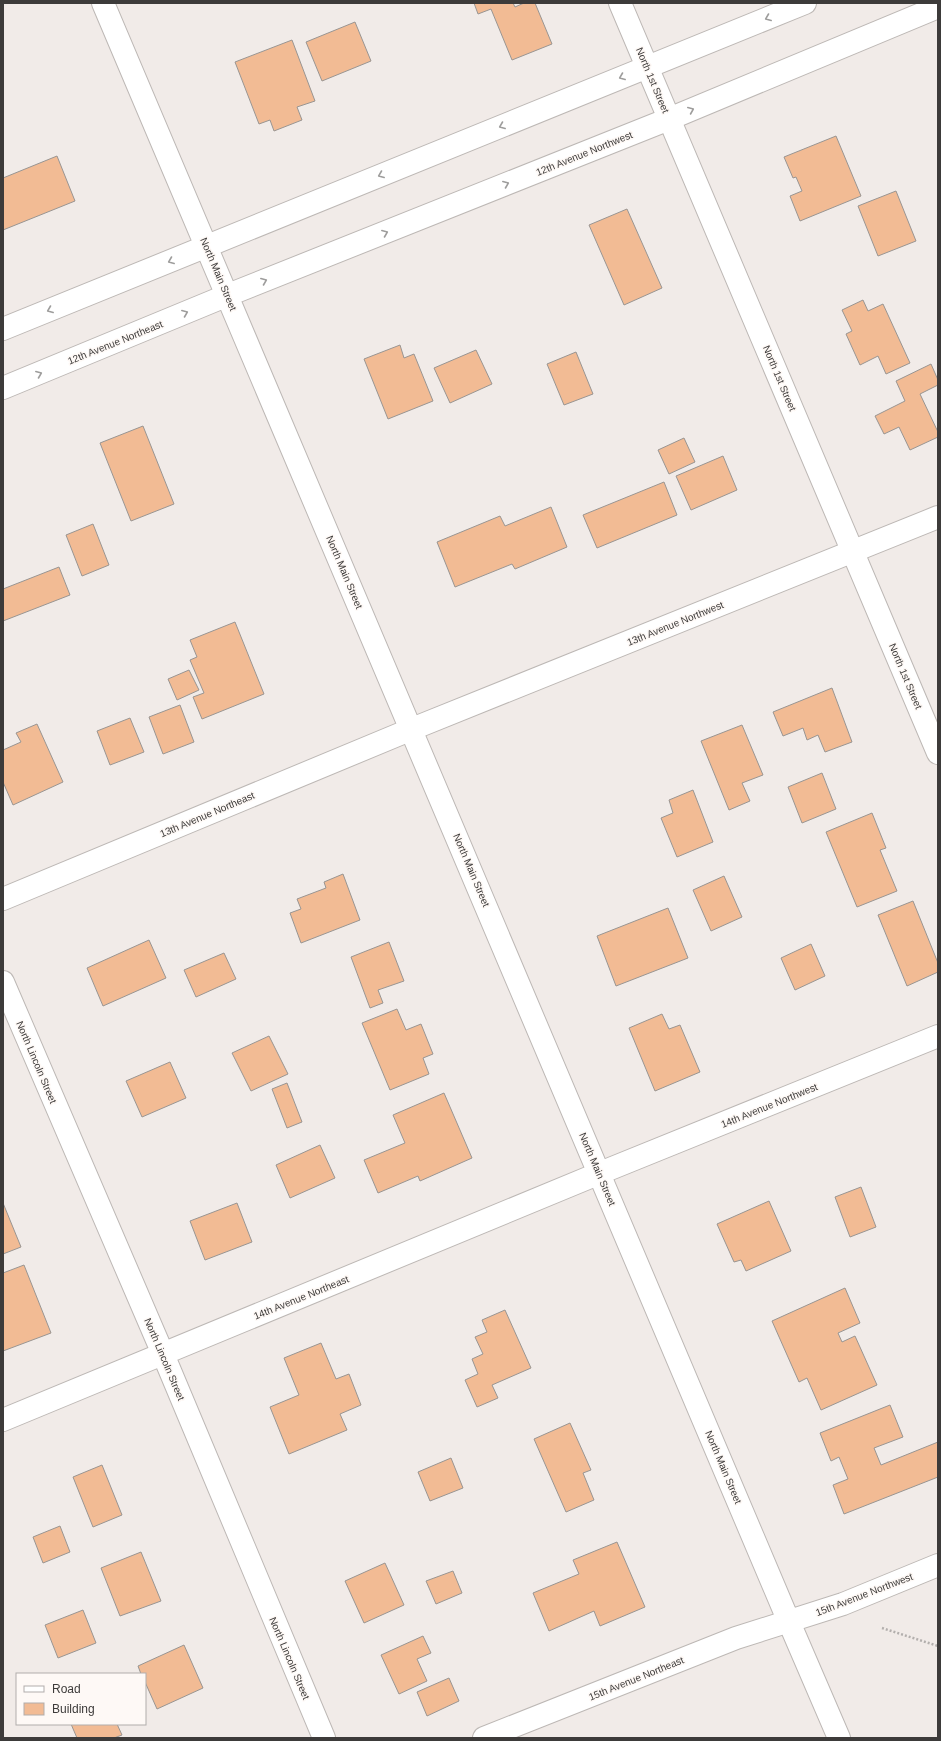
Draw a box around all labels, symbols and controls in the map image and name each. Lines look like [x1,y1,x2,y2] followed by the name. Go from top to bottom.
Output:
[765,13,772,21] one-way arrow
[634,46,671,115] street label: North 1st Street
[618,72,625,80] one-way arrow
[688,106,695,114] one-way arrow
[498,121,505,129] one-way arrow
[534,129,634,178] street label: 12th Avenue Northwest
[378,170,386,178] one-way arrow
[502,181,509,189] one-way arrow
[381,229,388,237] one-way arrow
[198,236,239,313] street label: North Main Street
[167,256,175,264] one-way arrow
[260,278,268,286] one-way arrow
[47,305,55,313] one-way arrow
[182,310,189,318] one-way arrow
[66,318,165,367] street label: 12th Avenue Northeast
[761,344,798,413] street label: North 1st Street
[36,370,43,378] one-way arrow
[324,534,365,611] street label: North Main Street
[625,599,725,648] street label: 13th Avenue Northwest
[887,642,924,711] street label: North 1st Street
[158,789,256,839] street label: 13th Avenue Northeast
[451,832,492,909] street label: North Main Street
[14,1019,59,1105] street label: North Lincoln Street
[719,1081,819,1130] street label: 14th Avenue Northwest
[577,1131,618,1208] street label: North Main Street
[252,1273,351,1322] street label: 14th Avenue Northeast
[142,1316,187,1402] street label: North Lincoln Street
[703,1429,744,1506] street label: North Main Street
[814,1571,915,1618] street label: 15th Avenue Northwest
[267,1615,312,1701] street label: North Lincoln Street
[587,1654,686,1703] street label: 15th Avenue Northeast
[16,1673,146,1725] legend
[52,1682,81,1696] text: Road
[52,1702,95,1716] text: Building

